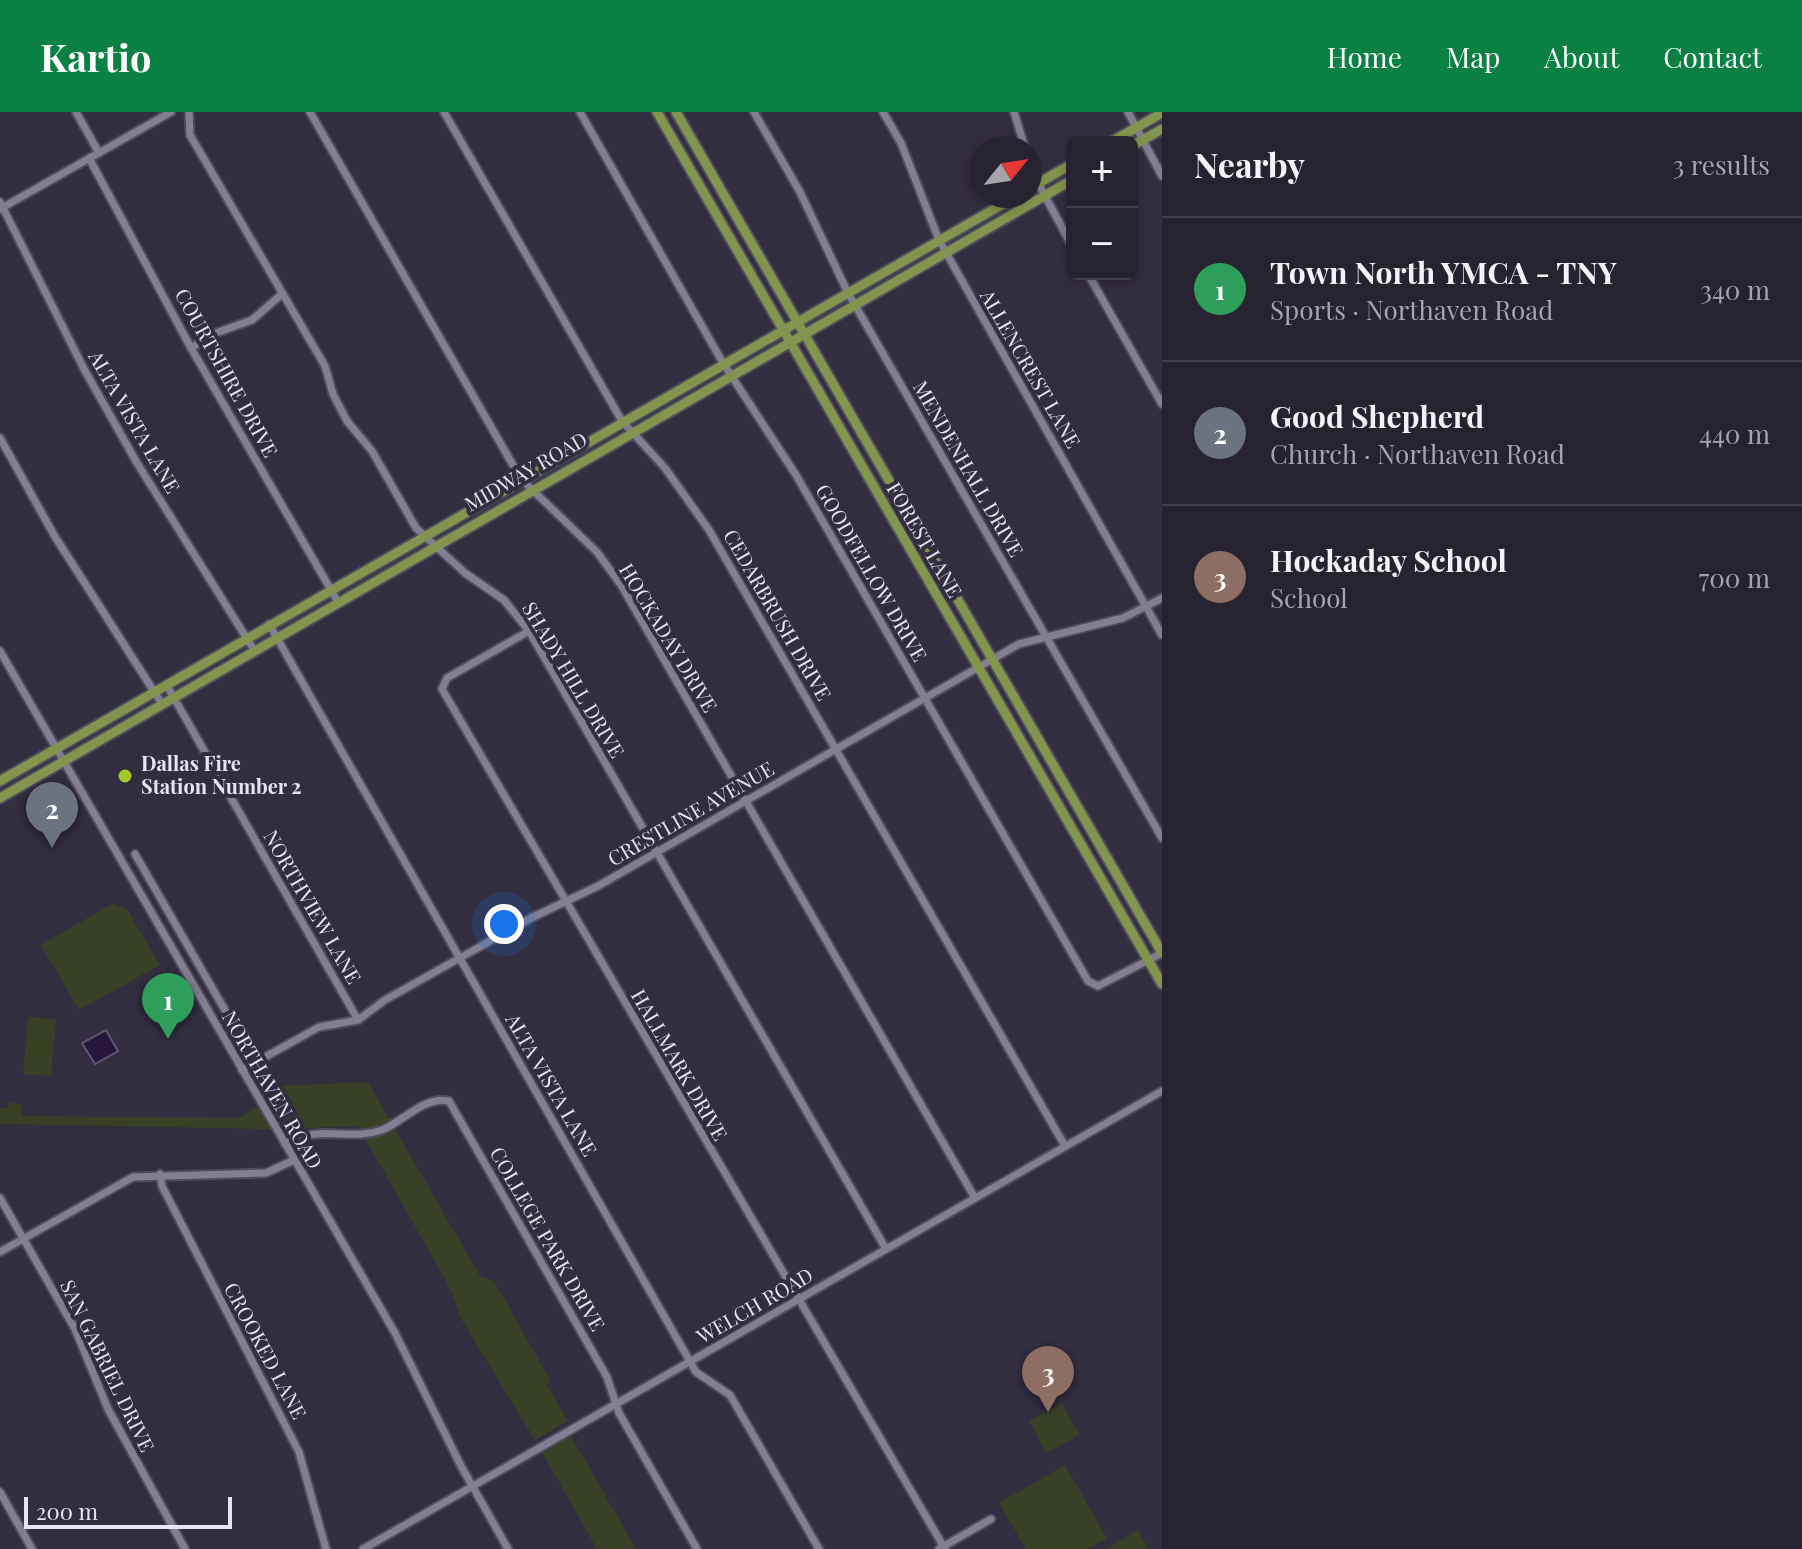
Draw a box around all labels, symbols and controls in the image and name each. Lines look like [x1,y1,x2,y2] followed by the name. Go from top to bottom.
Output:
[40,31,151,82] text: Kartio
[1327,38,1402,75] text: Home
[1446,38,1500,75] text: Map
[1544,38,1619,75] text: About
[1663,38,1762,75] text: Contact
[970,136,1042,208] north arrow
[1066,136,1138,280] map controls
[1066,136,1138,208] button: +
[1194,141,1305,187] text: Nearby
[1673,147,1770,182] text: 3 results
[1066,208,1138,280] button: −
[1270,252,1617,292] text: Town North YMCA - TNY
[1215,272,1225,307] text: 1
[1700,272,1770,307] text: 340 m
[170,283,285,461] street label: COURTSHIRE DRIVE
[974,283,1088,452] street label: ALLENCREST LANE
[1270,292,1553,327] text: Sports · Northaven Road
[83,344,187,497] street label: ALTA VISTA LANE
[908,375,1031,561] street label: MENDENHALL DRIVE
[1270,396,1484,436] text: Good Shepherd
[1213,416,1227,451] text: 2
[1699,416,1770,451] text: 440 m
[459,425,591,517] street label: MIDWAY ROAD
[1270,436,1565,471] text: Church · Northaven Road
[881,477,969,602] street label: FOREST LANE
[810,479,934,666] street label: GOODFELLOW DRIVE
[718,524,838,705] street label: CEDARBRUSH DRIVE
[1270,540,1507,580] text: Hockaday School
[614,558,724,717] street label: HOCKADAY DRIVE
[1214,560,1226,595] text: 3
[1699,560,1770,595] text: 700 m
[1270,580,1348,615] text: School
[517,596,632,762] street label: SHADY HILL DRIVE
[141,749,302,799] place label: Dallas Fire Station Number 2
[602,754,778,871] street label: CRESTLINE AVENUE
[116,767,134,785] marker: Dallas Fire Station Number 2
[26,782,78,848] pin: 2
[258,824,368,988] street label: NORTHVIEW LANE
[484,904,524,944] your location
[142,973,194,1039] pin: 1
[626,984,735,1145] street label: HALLMARK DRIVE
[217,1005,330,1173] street label: NORTHAVEN ROAD
[500,1007,604,1160] street label: ALTA VISTA LANE
[485,1141,612,1335] street label: COLLEGE PARK DRIVE
[690,1260,817,1349] street label: WELCH ROAD
[55,1275,162,1456] street label: SAN GABRIEL DRIVE
[219,1277,314,1423] street label: CROOKED LANE
[1022,1346,1074,1412] pin: 3
[24,1493,232,1529] scale bar
[36,1496,98,1526] text: 200 m

